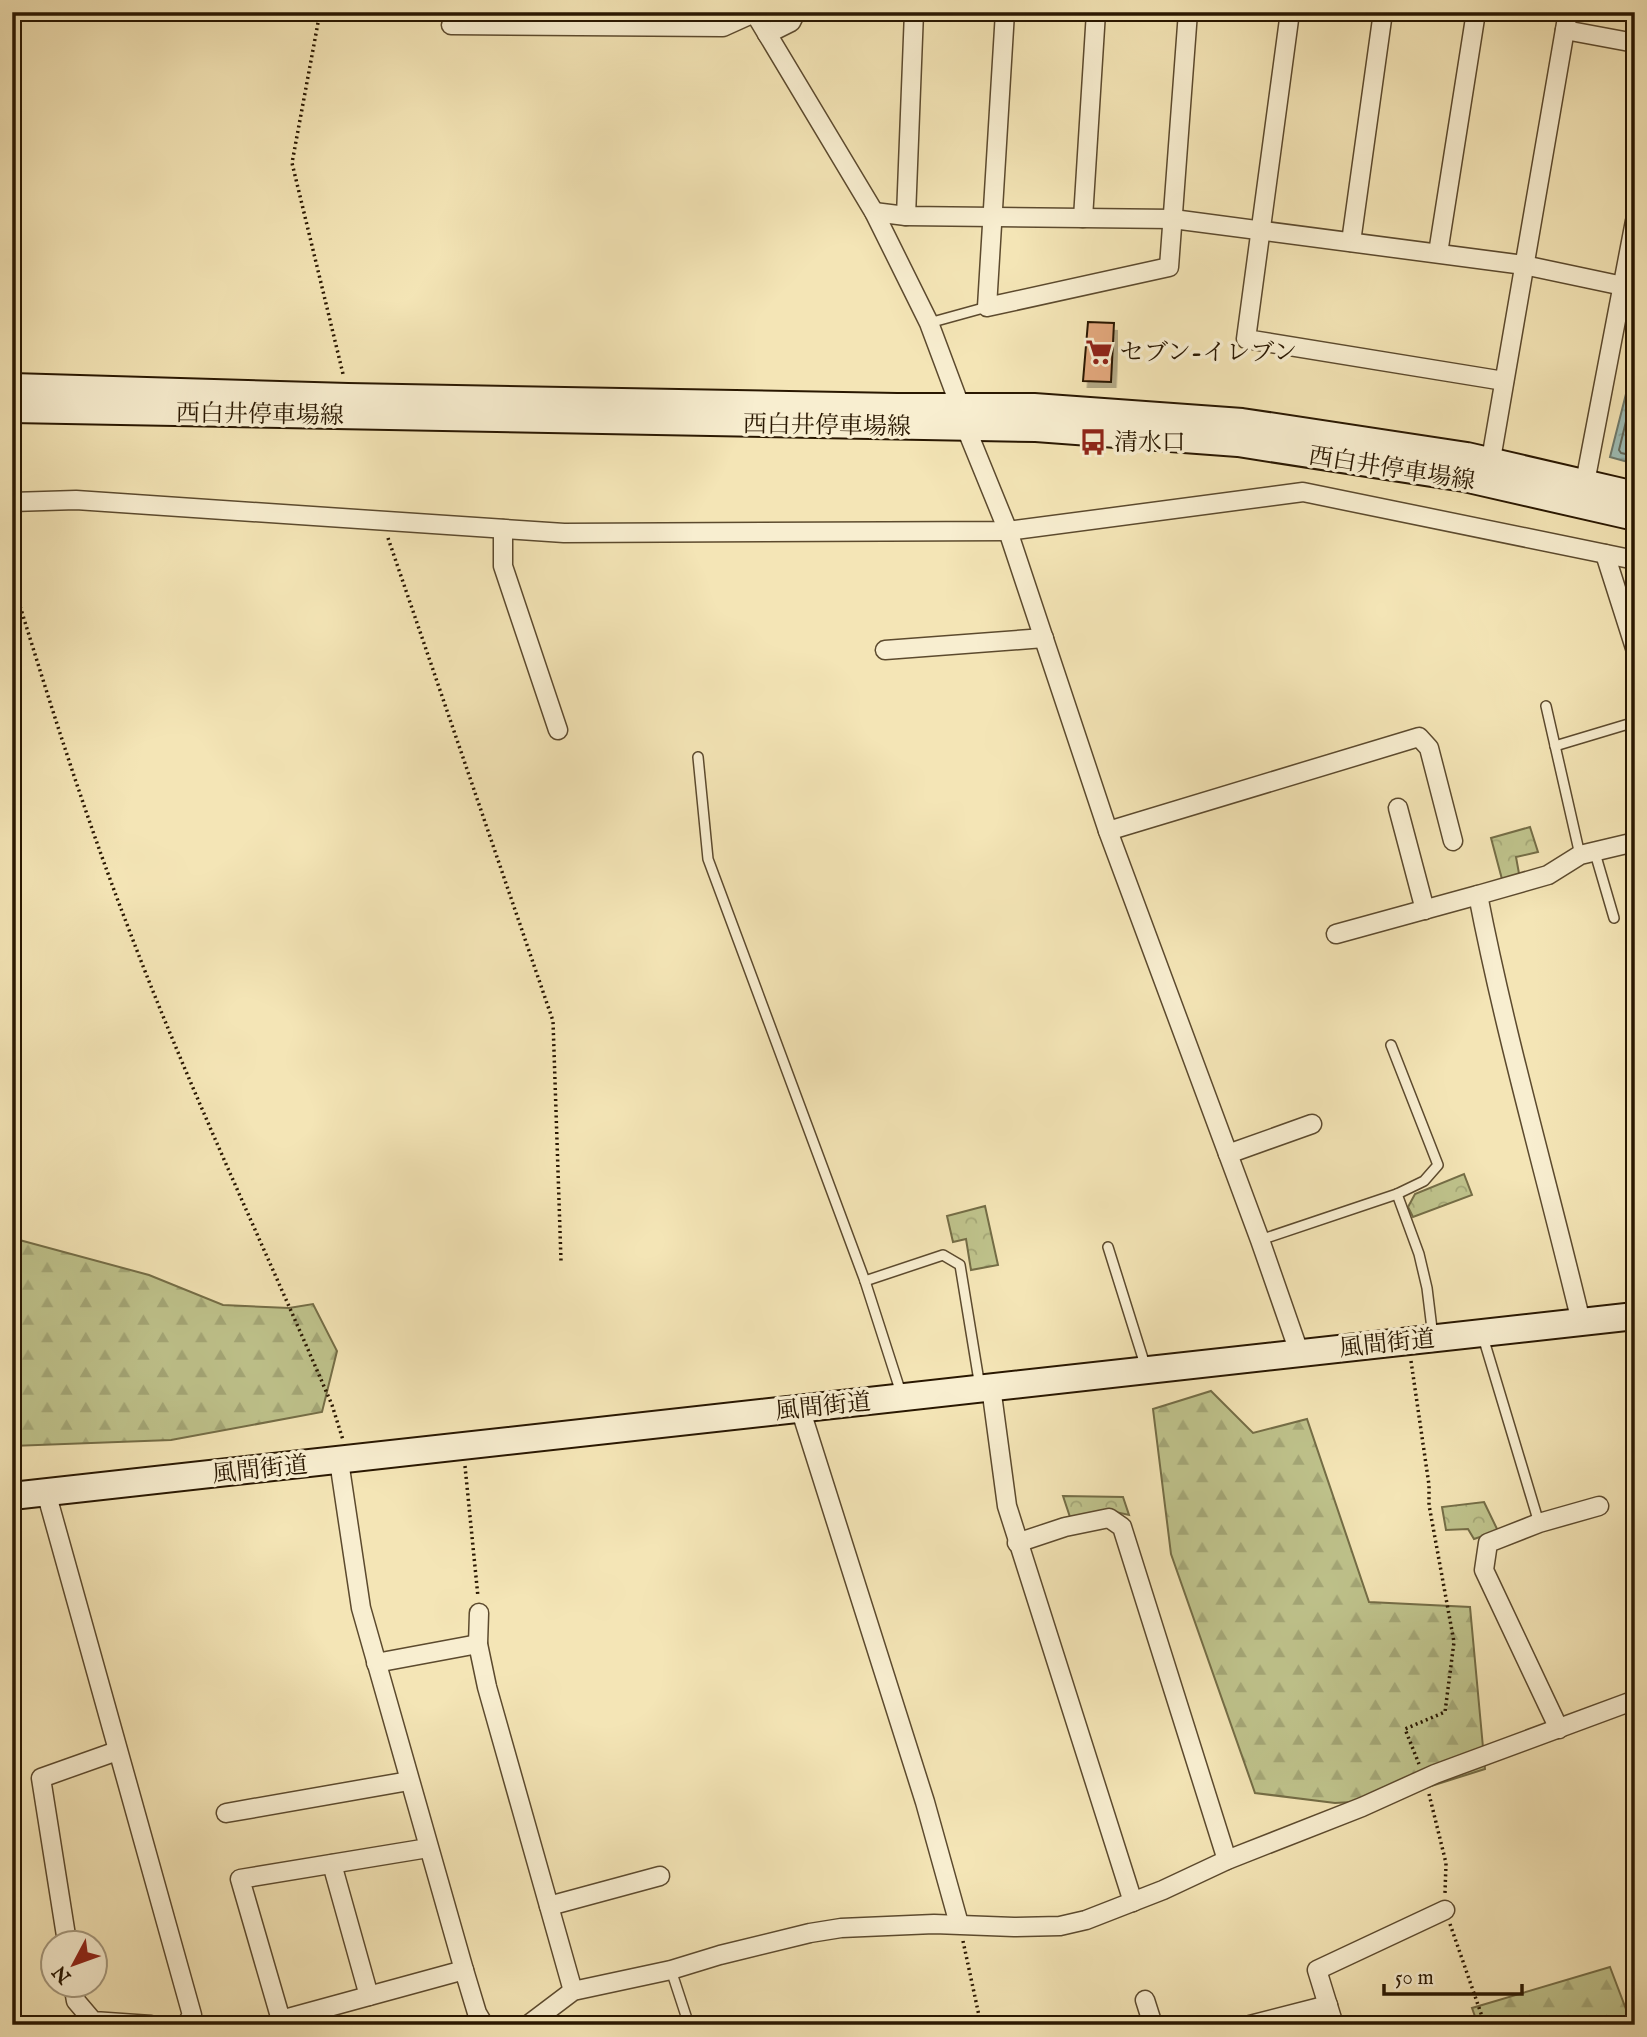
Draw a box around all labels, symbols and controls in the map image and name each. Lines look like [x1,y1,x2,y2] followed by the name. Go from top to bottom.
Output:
[1084,337,1114,367] supermarket icon: セブン-イレブン
[1120,338,1297,369] place label: セブン-イレブン
[176,399,344,432] street label: 西白井停車場線
[743,410,911,443] street label: 西白井停車場線
[1078,427,1108,457] bus stop icon: 清水口
[1114,428,1186,459] place label: 清水口
[1306,441,1477,498] street label: 西白井停車場線
[1338,1324,1437,1365] street label: 風間街道
[774,1387,873,1428] street label: 風間街道
[211,1450,310,1491] street label: 風間街道
[38,1928,108,1998] north arrow
[1384,1953,1523,1997] scale bar
[48,1959,78,1989] text: N
[1395,1965,1434,1992] text: 50 m

